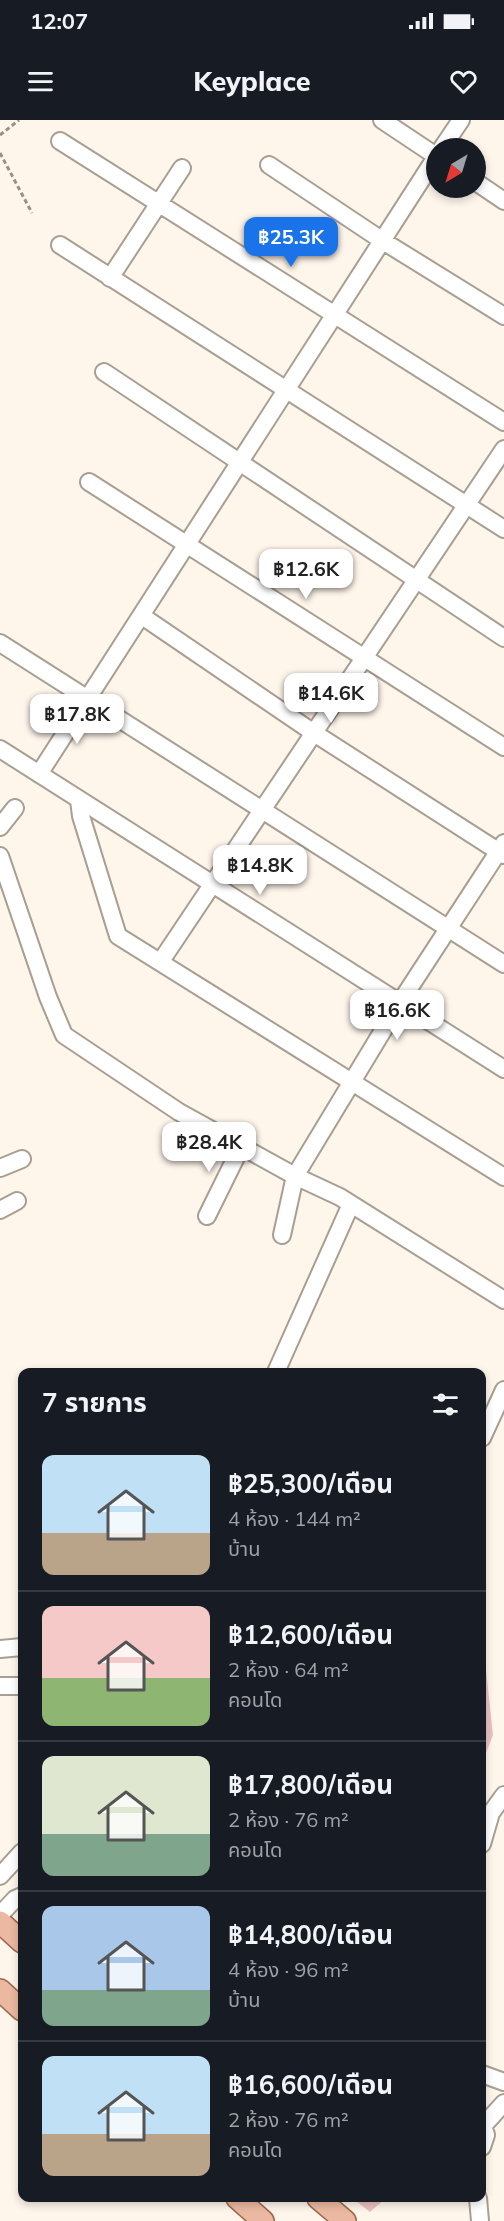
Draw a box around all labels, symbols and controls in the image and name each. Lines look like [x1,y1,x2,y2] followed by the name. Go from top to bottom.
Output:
[30,7,88,35] text: 12:07
[193,64,311,98] text: Keyplace
[24,65,57,98] icon: menu
[447,65,480,98] icon: heart
[426,138,486,198] north arrow
[426,138,486,198] map controls
[242,217,340,268] pin: ฿25.3K
[258,224,324,249] text: ฿25.3K
[257,549,355,600] pin: ฿12.6K
[273,556,339,581] text: ฿12.6K
[282,673,380,724] pin: ฿14.6K
[298,680,364,705] text: ฿14.6K
[28,694,126,745] pin: ฿17.8K
[44,701,110,726] text: ฿17.8K
[211,845,309,896] pin: ฿14.8K
[227,852,293,877] text: ฿14.8K
[348,990,446,1041] pin: ฿16.6K
[364,997,430,1022] text: ฿16.6K
[160,1122,258,1173] pin: ฿28.4K
[176,1129,242,1154] text: ฿28.4K
[42,1386,147,1419] text: 7 รายการ
[429,1388,462,1421] icon: filters
[228,1467,393,1500] text: ฿25,300/เดือน
[90,1479,162,1551] icon: home
[228,1506,361,1531] text: 4 ห้อง · 144 m²
[228,1536,260,1561] text: บ้าน
[228,1618,393,1651] text: ฿12,600/เดือน
[90,1630,162,1702] icon: home
[228,1657,349,1682] text: 2 ห้อง · 64 m²
[228,1687,282,1712] text: คอนโด
[228,1768,393,1801] text: ฿17,800/เดือน
[90,1780,162,1852] icon: home
[228,1807,349,1832] text: 2 ห้อง · 76 m²
[228,1837,282,1862] text: คอนโด
[228,1918,393,1951] text: ฿14,800/เดือน
[90,1930,162,2002] icon: home
[228,1957,349,1982] text: 4 ห้อง · 96 m²
[228,1987,260,2012] text: บ้าน
[228,2068,393,2101] text: ฿16,600/เดือน
[90,2080,162,2152] icon: home
[228,2107,349,2132] text: 2 ห้อง · 76 m²
[228,2137,282,2162] text: คอนโด

